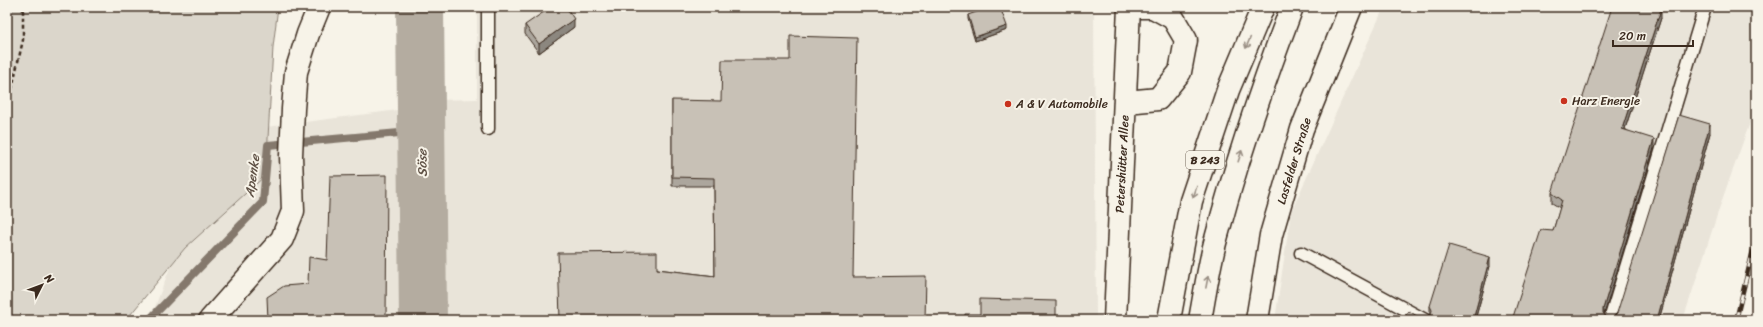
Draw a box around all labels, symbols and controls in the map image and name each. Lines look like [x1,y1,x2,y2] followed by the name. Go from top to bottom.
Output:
[1613,22,1693,48] scale bar
[1619,25,1646,47] text: 20 m
[1243,36,1251,48] one-way arrow
[1572,90,1640,112] place label: Harz Energie
[1015,93,1108,115] place label: A & V Automobile
[1559,96,1569,106] marker: Harz Energie
[1003,99,1013,109] marker: A & V Automobile
[1108,114,1136,214] street label: Petershütter Allee
[1270,115,1318,207] street label: Lasfelder Straße
[410,148,434,177] water label: Söse
[1237,150,1244,163] one-way arrow
[1186,151,1224,169] road number: B 243
[238,152,267,200] water label: Apenke
[1190,185,1198,197] one-way arrow
[22,265,62,305] north arrow
[39,269,59,288] text: N
[1204,276,1212,289] one-way arrow

